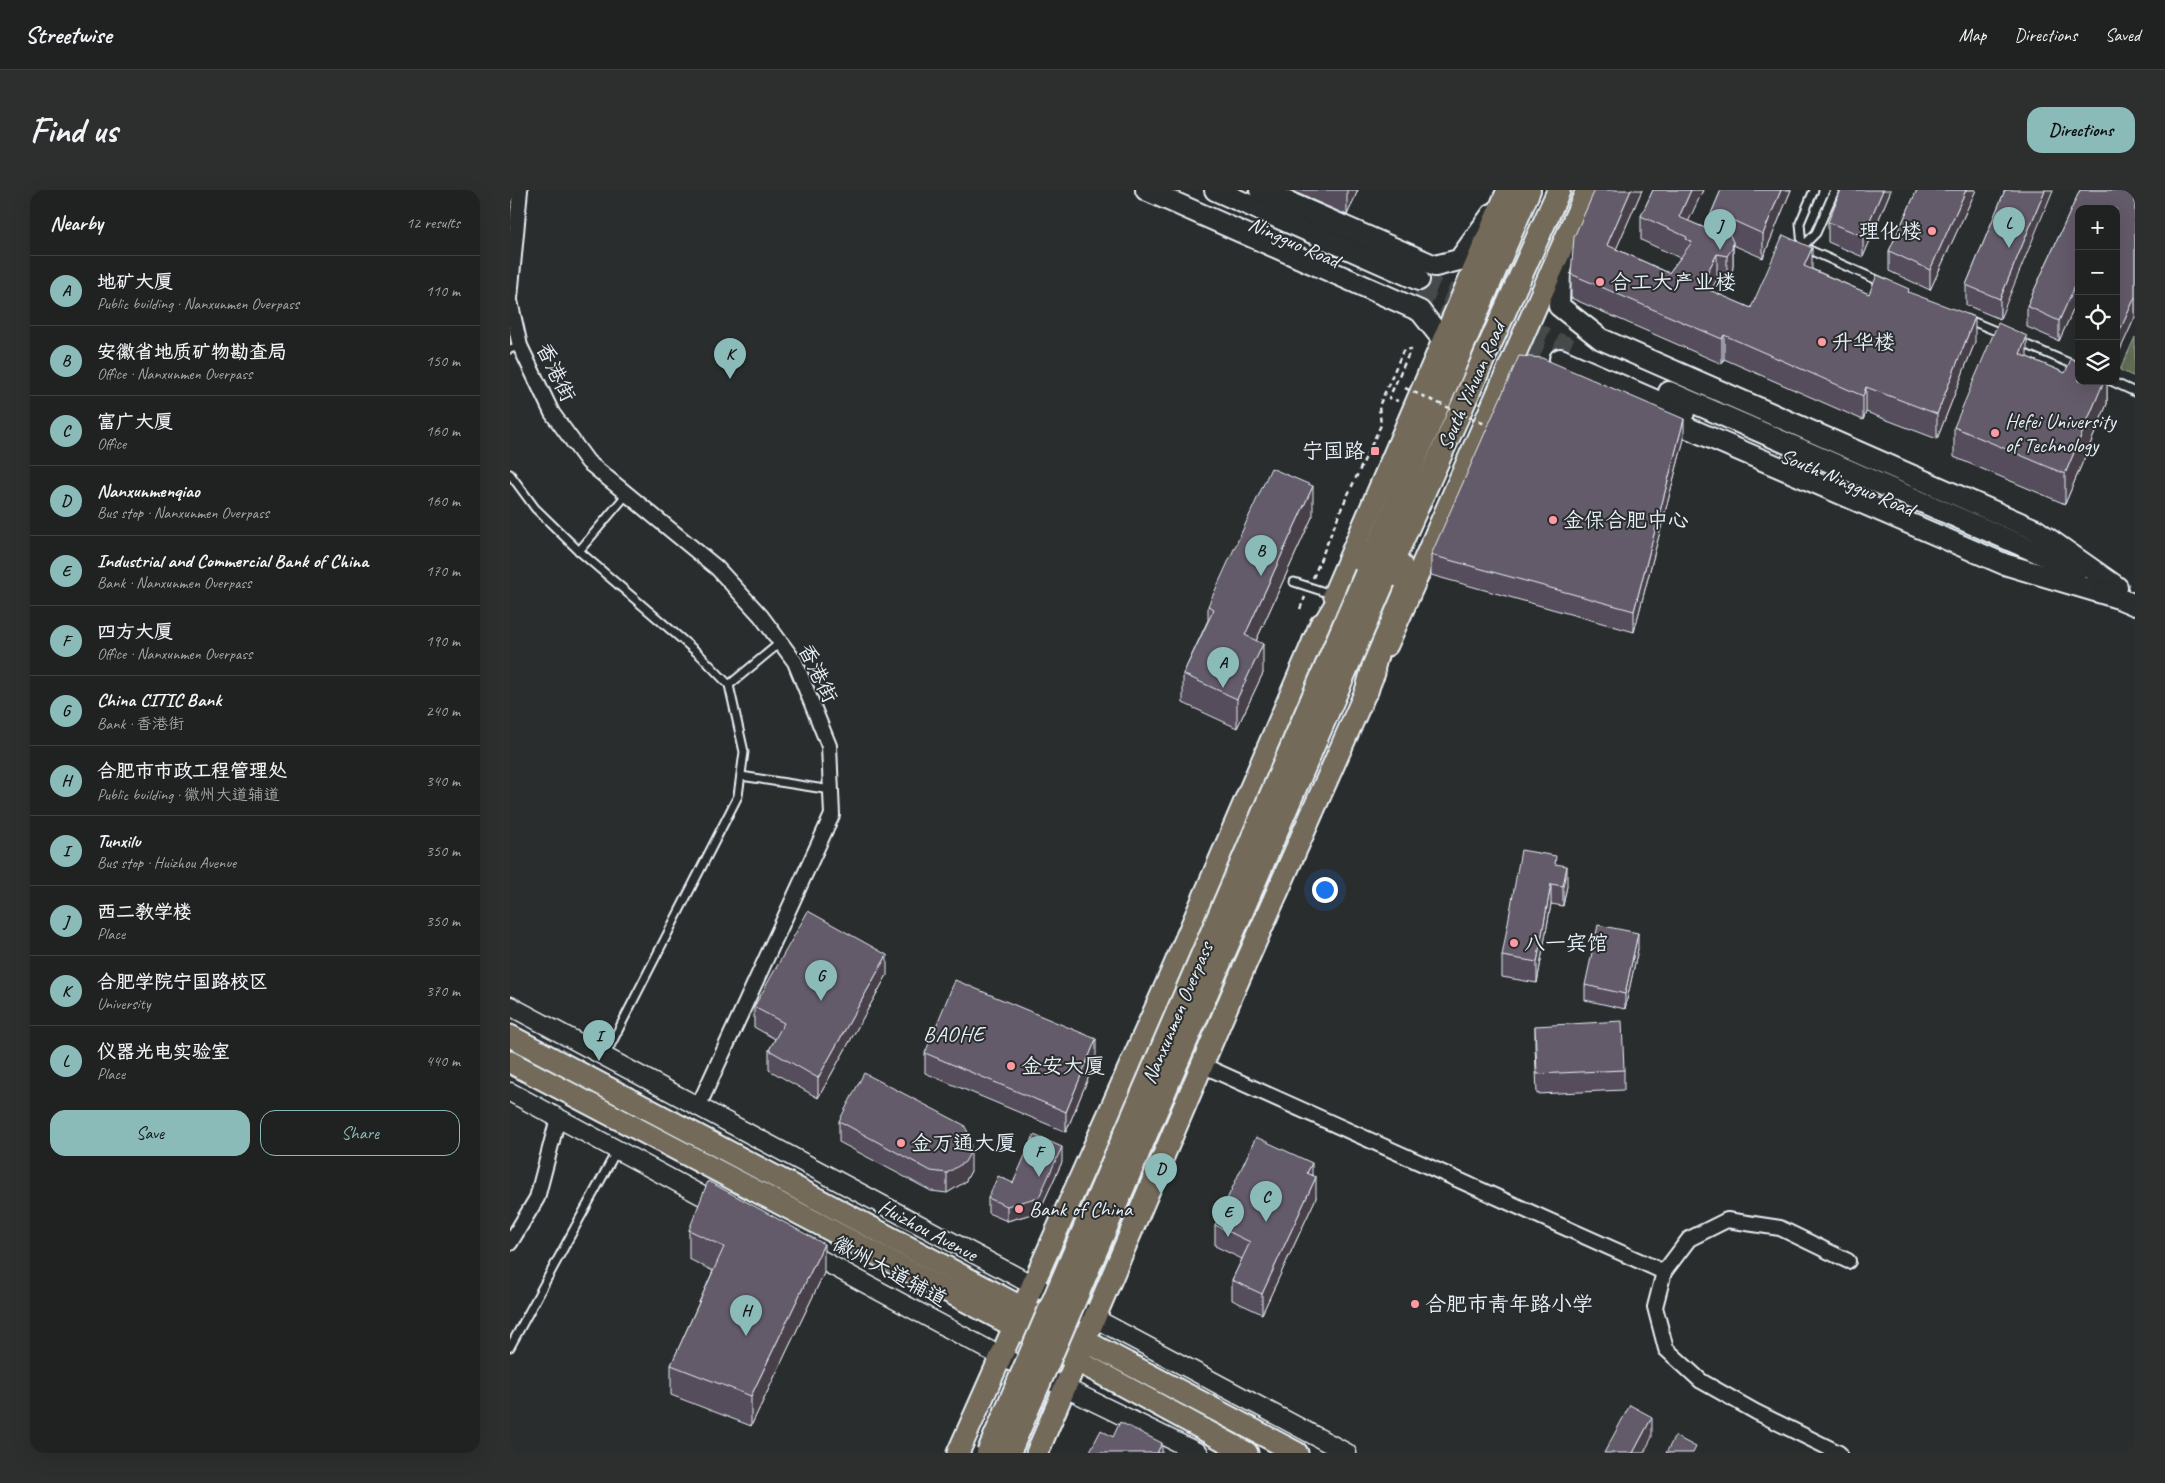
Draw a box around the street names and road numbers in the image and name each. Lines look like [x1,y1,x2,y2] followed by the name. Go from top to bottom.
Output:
[1245,210,1347,275] street label: Ningguo Road
[1431,315,1512,454] street label: South Yihuan Road
[531,338,581,406] street label: 香港街
[1776,442,1921,523] street label: South Ningguo Road
[793,639,843,707] street label: 香港街
[1135,937,1219,1088] street label: Nanxunmen Overpass
[874,1193,984,1268] street label: Huizhou Avenue
[828,1230,952,1312] street label: 徽州大道辅道

